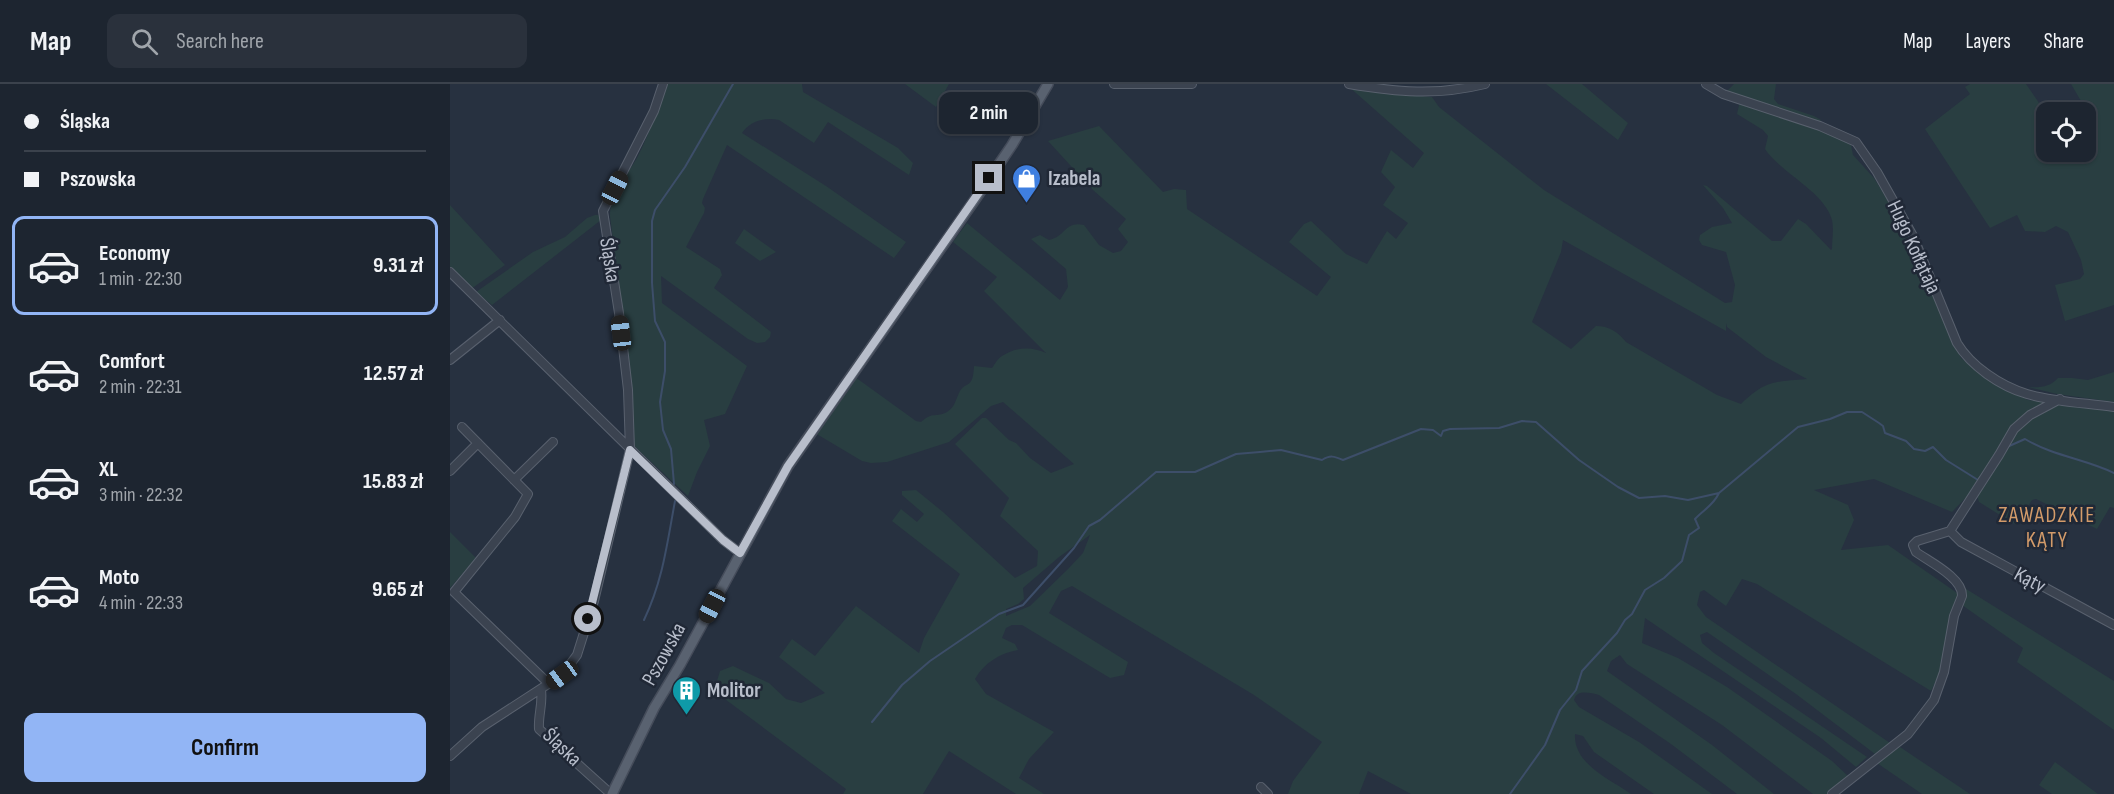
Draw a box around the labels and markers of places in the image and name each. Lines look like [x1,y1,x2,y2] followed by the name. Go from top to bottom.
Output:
[1011,162,1043,204] shop icon: Izabela
[1048,166,1100,191] place label: Izabela
[670,674,702,716] building icon: Molitor
[707,678,761,703] place label: Molitor

